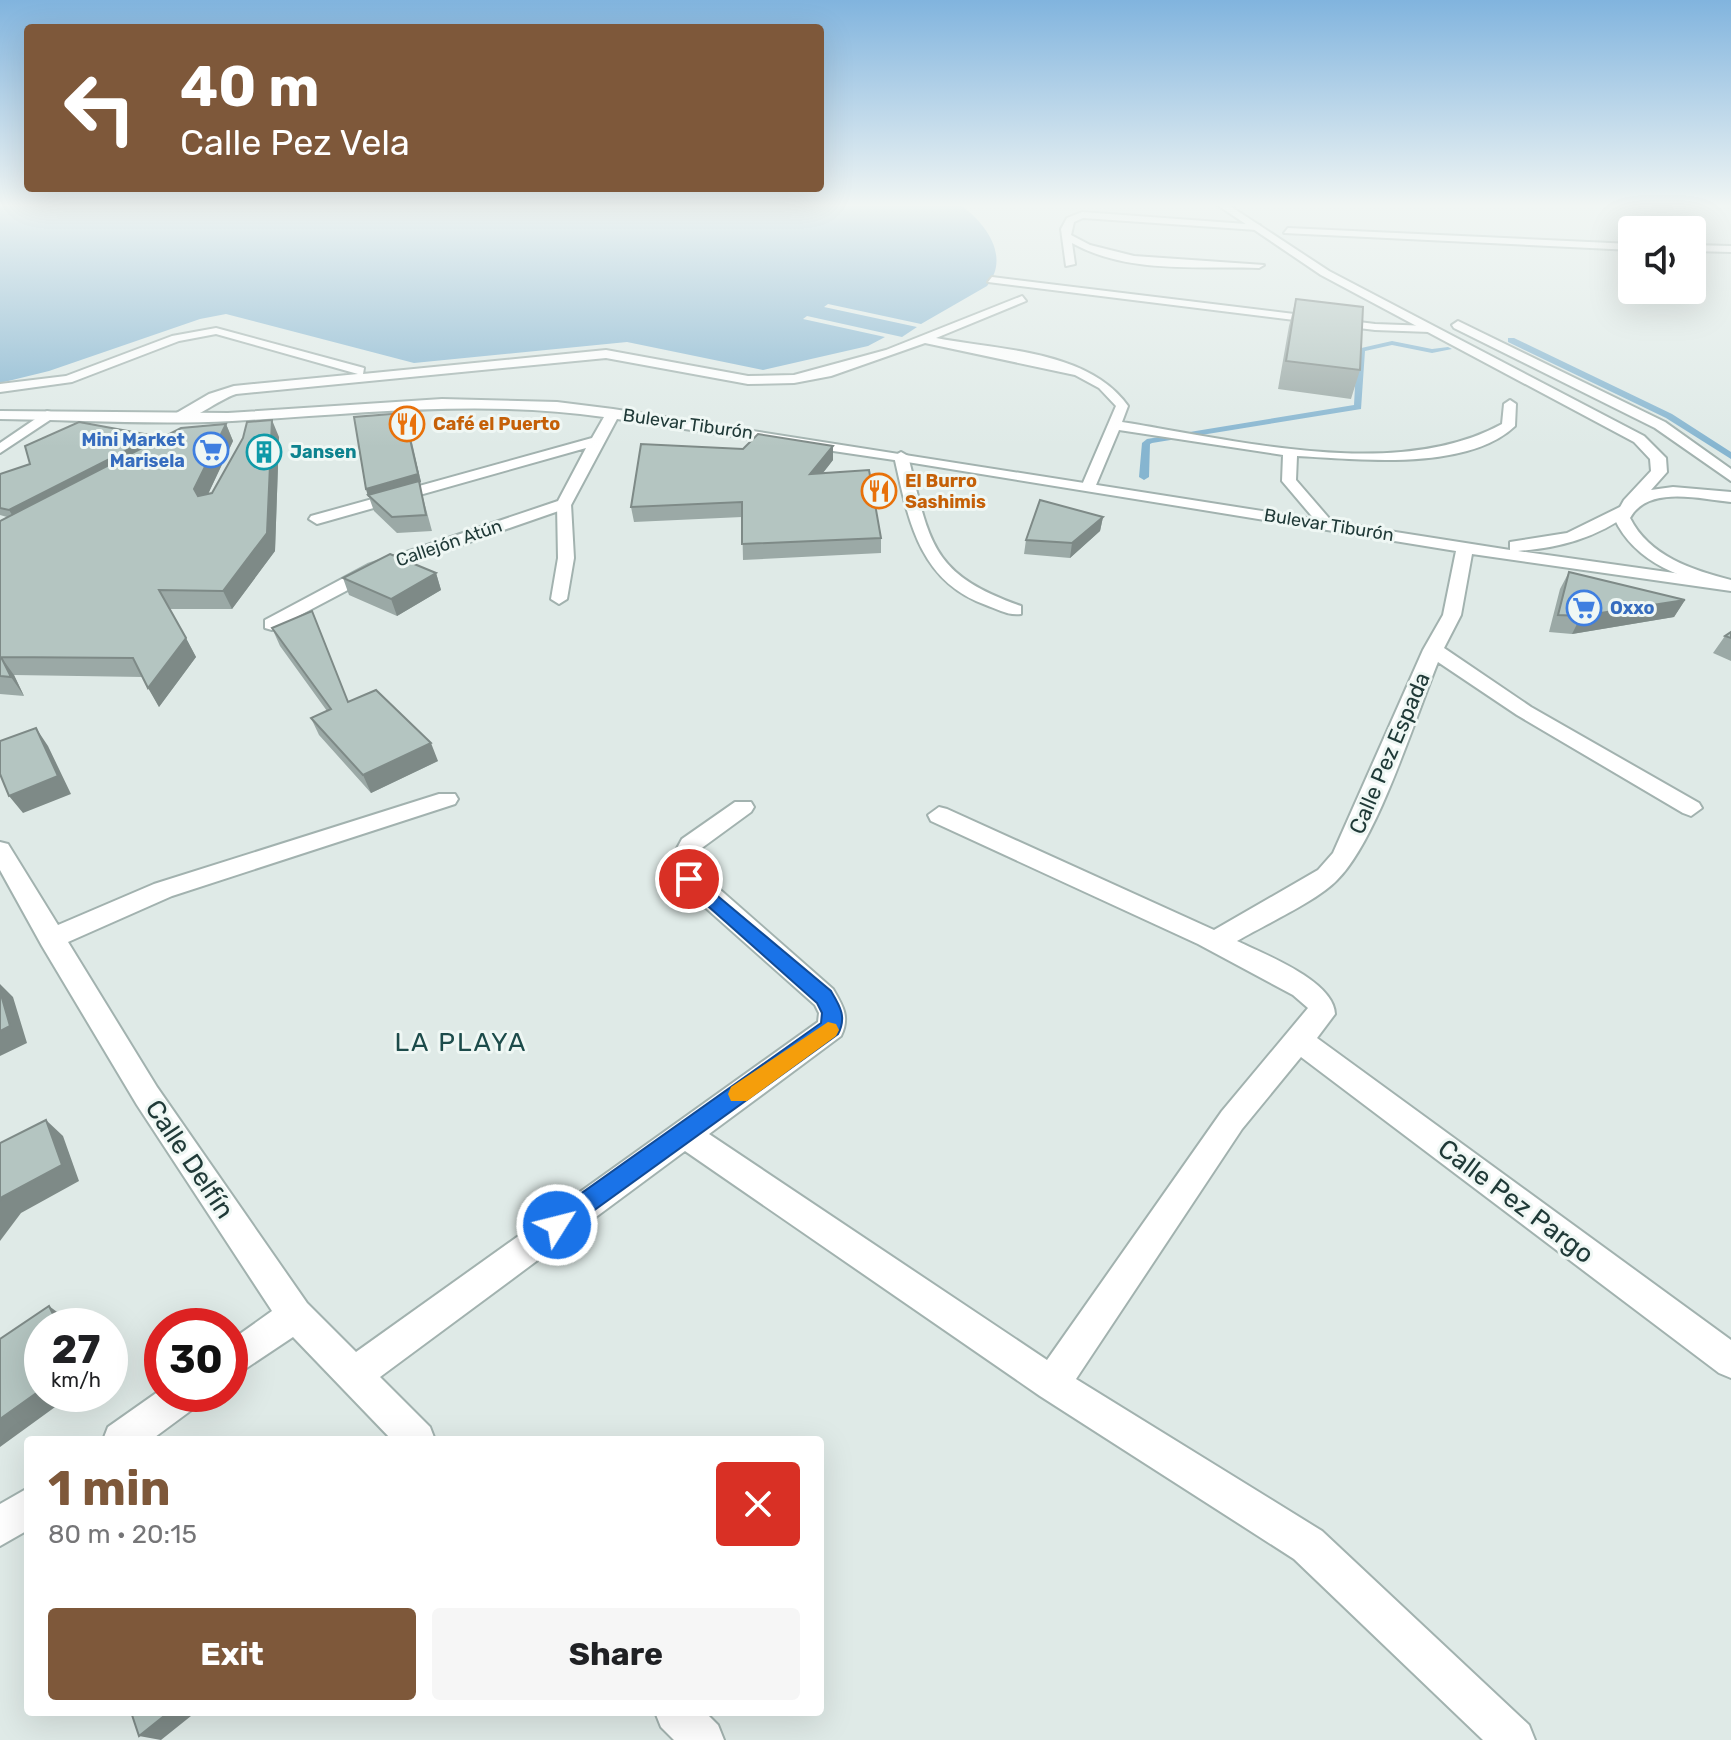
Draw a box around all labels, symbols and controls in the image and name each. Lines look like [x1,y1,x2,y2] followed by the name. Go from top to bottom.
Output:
[180,54,320,120] text: 40 m
[48,56,152,160] icon: left
[180,121,410,164] text: Calle Pez Vela
[1618,216,1706,304] map controls
[1618,216,1706,304] button: sound
[622,404,754,444] street label: Bulevar Tiburón
[388,405,426,443] restaurant icon: Café el Puerto
[433,413,560,435] place label: Café el Puerto
[82,429,185,472] place label: Mini Market Marisela
[192,431,230,469] supermarket icon: Mini Market Marisela
[245,433,283,471] building icon: Jansen
[290,441,356,463] place label: Jansen
[905,470,986,513] place label: El Burro Sashimis
[860,472,898,510] restaurant icon: El Burro Sashimis
[1263,504,1395,546] street label: Bulevar Tiburón
[393,515,505,571] street label: Callejón Atún
[1565,589,1603,627] supermarket icon: Oxxo
[1610,597,1655,619] place label: Oxxo
[1343,668,1436,838] street label: Calle Pez Espada
[655,845,723,913] pin
[667,857,711,901] icon: arrive
[394,1027,528,1058] district label: LA PLAYA
[139,1094,241,1224] street label: Calle Delfín
[1432,1133,1600,1270] street label: Calle Pez Pargo
[515,1183,599,1267] position arrow
[144,1308,248,1412] speed limit sign: 30
[52,1326,100,1373] text: 27
[51,1368,101,1392] text: km/h
[48,1460,171,1517] text: 1 min
[716,1462,800,1546] button: close
[48,1519,197,1550] text: 80 m · 20:15
[48,1608,416,1700] button: Exit
[432,1608,800,1700] button: Share

